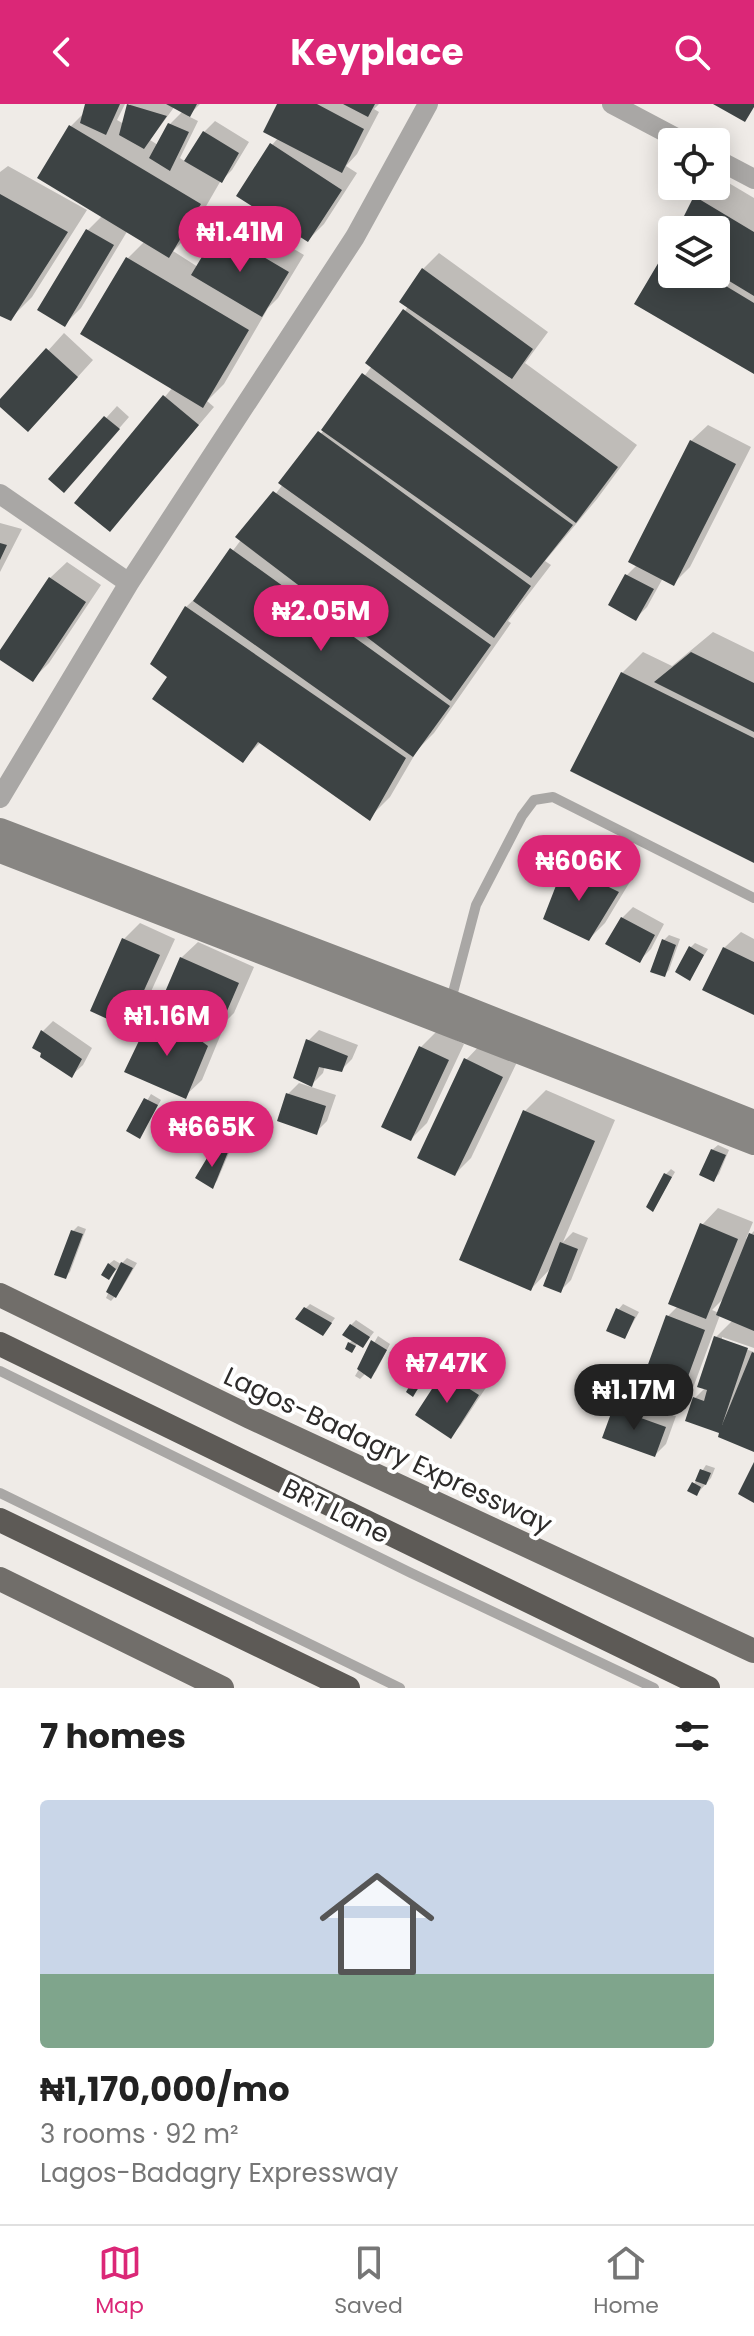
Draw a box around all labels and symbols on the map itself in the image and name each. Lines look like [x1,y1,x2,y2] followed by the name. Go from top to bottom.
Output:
[175,206,305,274] pin: ₦1.41M
[256,585,386,653] pin: ₦2.05M
[523,835,635,903] pin: ₦606K
[102,990,232,1058] pin: ₦1.16M
[156,1101,268,1169] pin: ₦665K
[391,1337,503,1405] pin: ₦747K
[218,1358,558,1542] street label: Lagos-Badagry Expressway
[569,1364,699,1432] pin: ₦1.17M
[277,1470,395,1552] street label: BRT Lane

